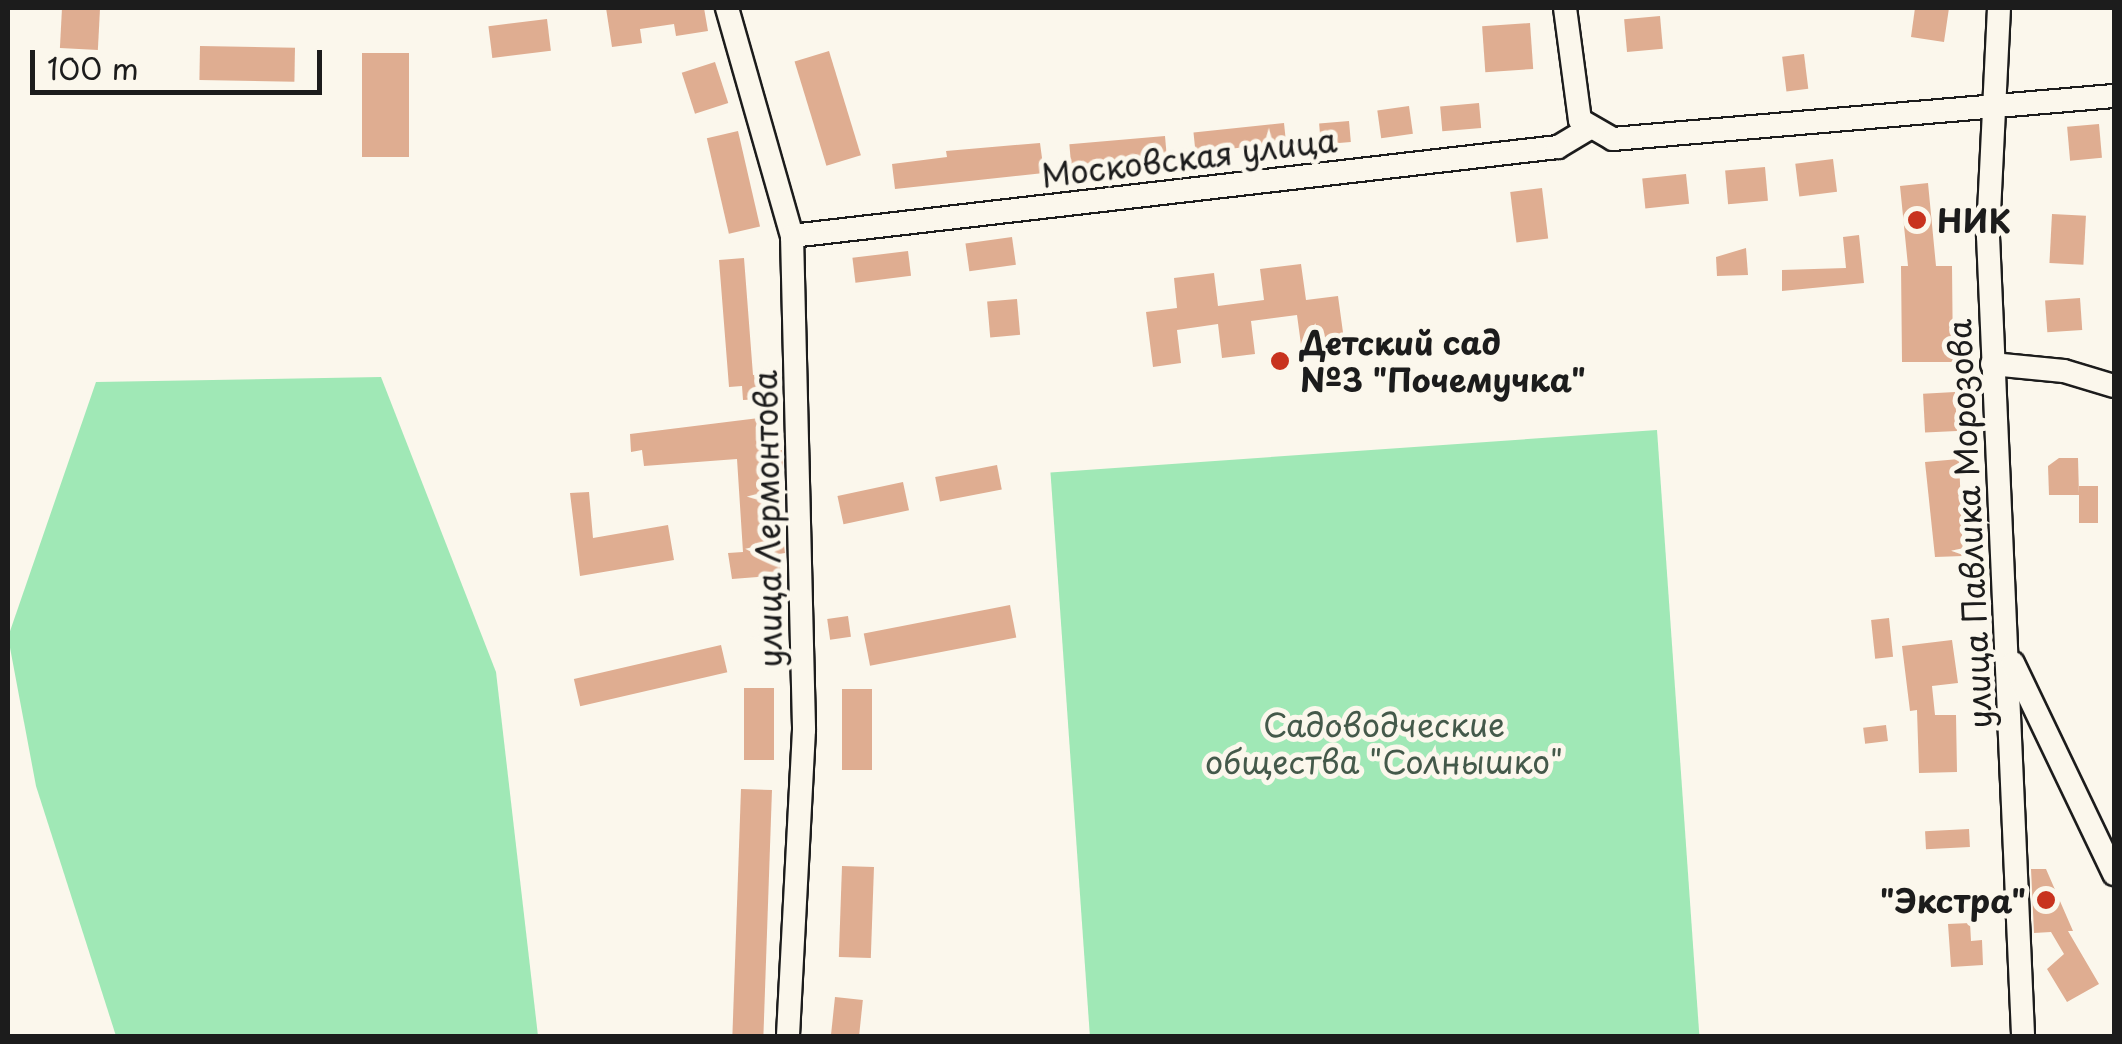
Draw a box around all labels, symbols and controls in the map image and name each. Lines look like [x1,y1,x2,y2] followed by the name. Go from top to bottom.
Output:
[35,30,328,92] scale bar
[47,45,139,90] text: 100 m
[1038,120,1340,194] street label: Московская улица
[1937,201,2011,239] place label: НИК
[1906,209,1928,231] marker: НИК
[1939,318,1999,730] street label: улица Павлика Морозова
[1300,324,1586,399] place label: Детский сад №3 "Почемучка"
[1269,350,1291,372] marker: Детский сад №3 "Почемучка"
[745,369,789,669] street label: улица Лермонтова
[1205,706,1563,781] park label: Садоводческие общества "Солнышко"
[1880,881,2026,919] place label: "Экстра"
[2035,889,2057,911] marker: "Экстра"

